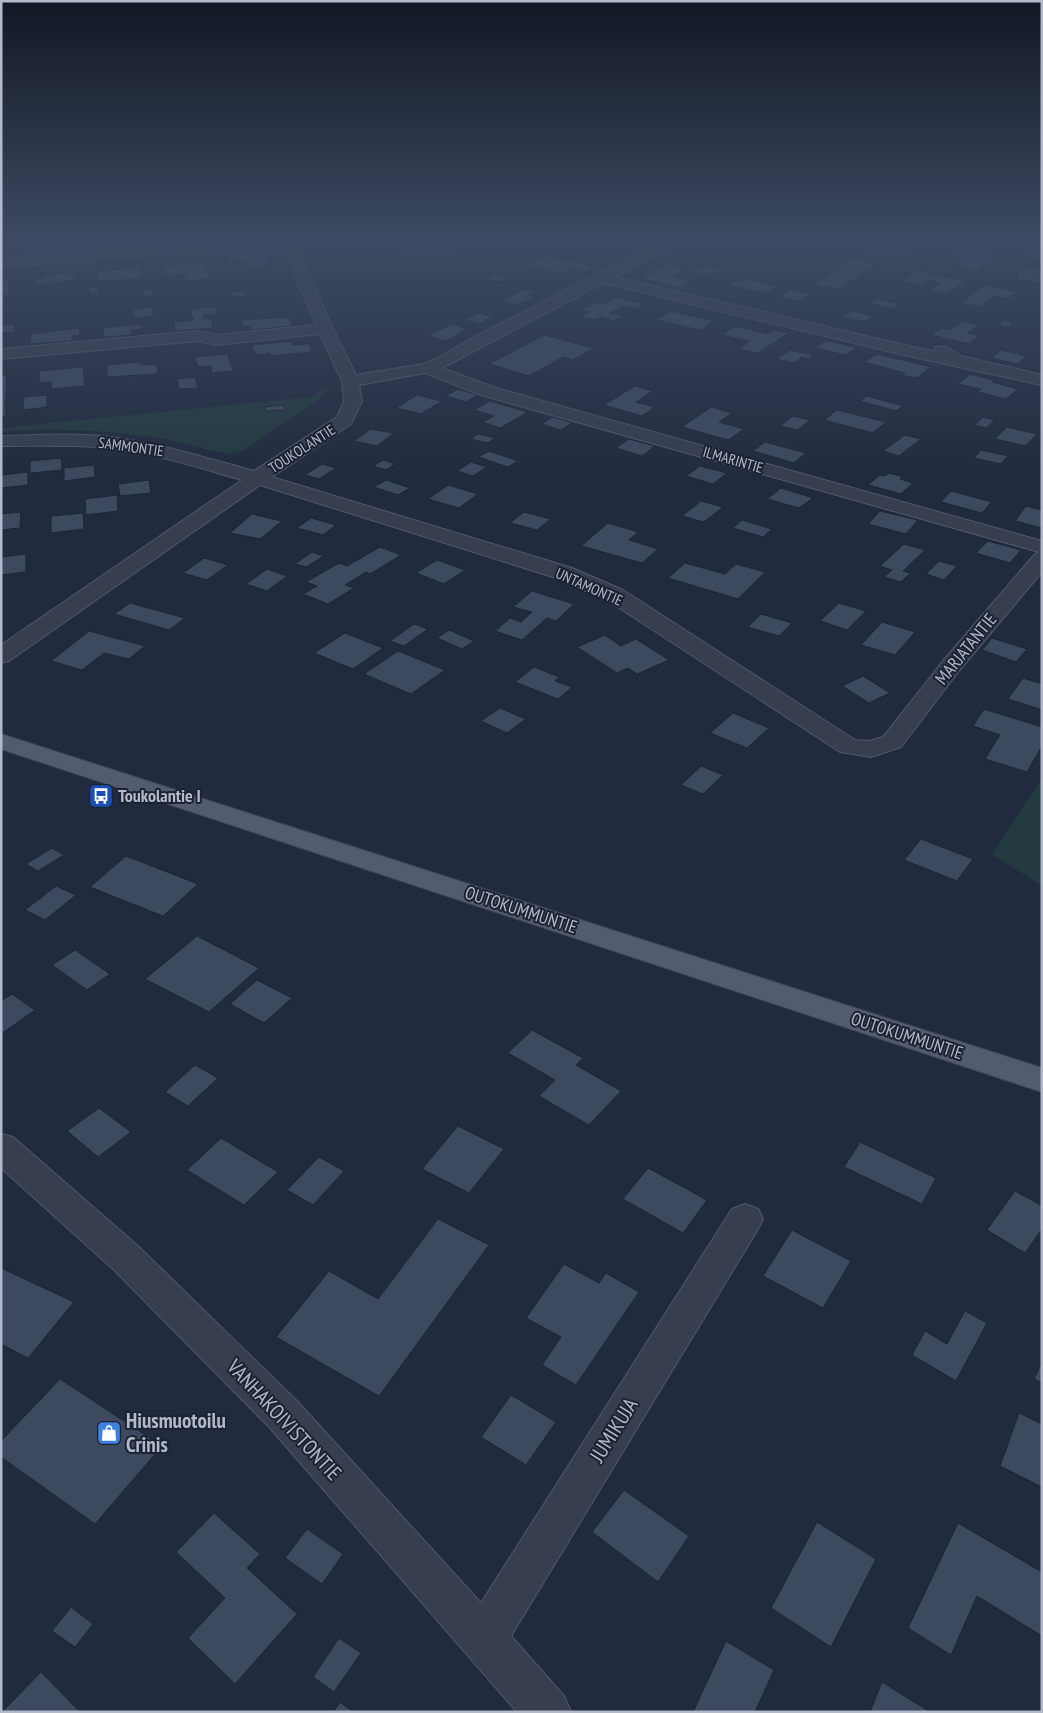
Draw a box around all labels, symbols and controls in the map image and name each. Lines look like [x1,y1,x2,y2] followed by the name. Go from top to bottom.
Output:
[265,420,339,477] street label: TOUKOLANTIE
[97,433,165,460] street label: SAMMONTIE
[701,442,765,477] street label: ILMARINTIE
[553,563,626,610] street label: UNTAMONTIE
[930,608,1002,689] street label: MARJATANTIE
[88,783,114,809] bus stop icon: Toukolantie I
[118,784,201,807] place label: Toukolantie I
[462,881,580,938] street label: OUTOKUMMUNTIE
[848,1007,966,1064] street label: OUTOKUMMUNTIE
[221,1353,347,1486] street label: VANHAKOIVISTONTIE
[583,1393,644,1468] street label: JUMIKUJA
[126,1407,226,1458] place label: Hiusmuotoilu Crinis
[96,1420,122,1446] shop icon: Hiusmuotoilu Crinis

